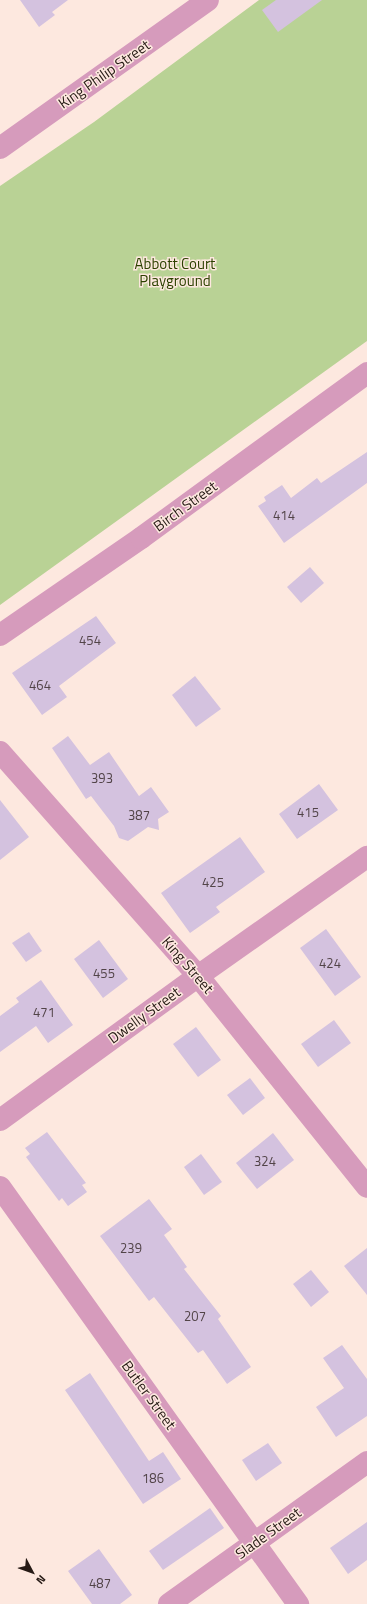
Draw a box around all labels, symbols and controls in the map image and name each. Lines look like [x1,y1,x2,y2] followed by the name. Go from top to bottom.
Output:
[55,36,153,112] street label: King Philip Street
[135,254,215,289] park label: Abbott Court Playground
[150,477,220,535] street label: Birch Street
[273,507,295,523] house number: 414
[79,632,101,648] house number: 454
[29,677,51,693] house number: 464
[91,770,113,786] house number: 393
[297,804,319,820] house number: 415
[128,807,150,823] house number: 387
[202,874,224,890] house number: 425
[158,933,218,997] street label: King Street
[319,955,341,971] house number: 424
[93,965,115,981] house number: 455
[104,983,184,1047] street label: Dwelly Street
[33,1004,55,1020] house number: 471
[254,1153,276,1169] house number: 324
[120,1240,142,1256] house number: 239
[184,1308,206,1324] house number: 207
[118,1357,180,1433] street label: Butler Street
[142,1470,164,1486] house number: 186
[232,1503,304,1563] street label: Slade Street
[12,1552,52,1592] north arrow
[33,1572,50,1588] text: N
[89,1575,111,1591] house number: 487

